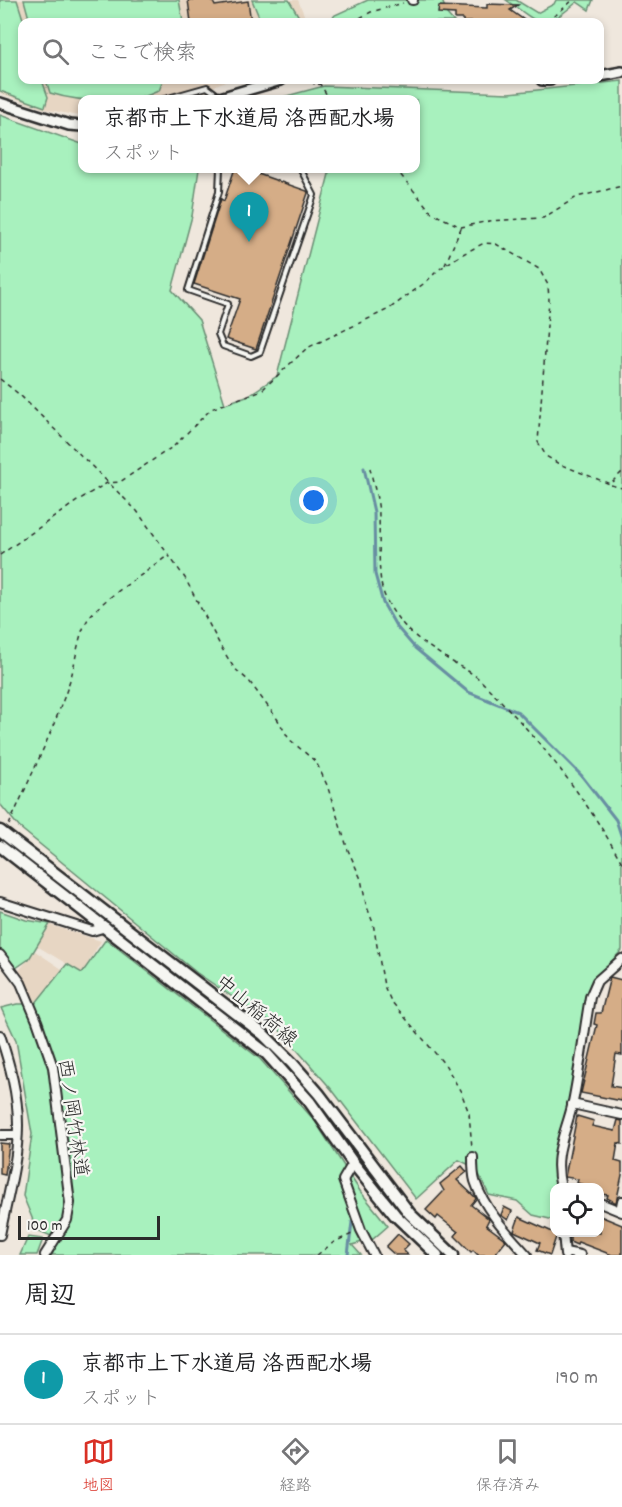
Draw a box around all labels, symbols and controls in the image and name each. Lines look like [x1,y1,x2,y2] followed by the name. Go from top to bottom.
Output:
[18,18,604,84] search box
[39,35,72,68] icon: search
[87,39,197,70] text: ここで検索
[78,95,420,173] popup
[103,105,395,136] text: 京都市上下水道局 洛西配水場
[103,141,183,169] text: スポット
[230,192,268,242] pin: 1
[299,486,328,515] your location
[208,969,302,1055] street label: 中山稲荷線
[49,1057,93,1180] street label: 西ノ岡竹林道
[550,1183,604,1237] map controls
[550,1183,604,1237] button: locate
[18,1213,160,1240] scale bar
[27,1215,63,1238] text: 100 m
[24,1279,76,1316] text: 周辺
[81,1350,372,1381] text: 京都市上下水道局 洛西配水場
[41,1365,46,1393] text: 1
[555,1365,598,1393] text: 190 m
[81,1386,161,1414] text: スポット
[82,1435,115,1498] tab: 地図
[279,1435,312,1498] tab: 経路
[476,1435,540,1498] tab: 保存済み

